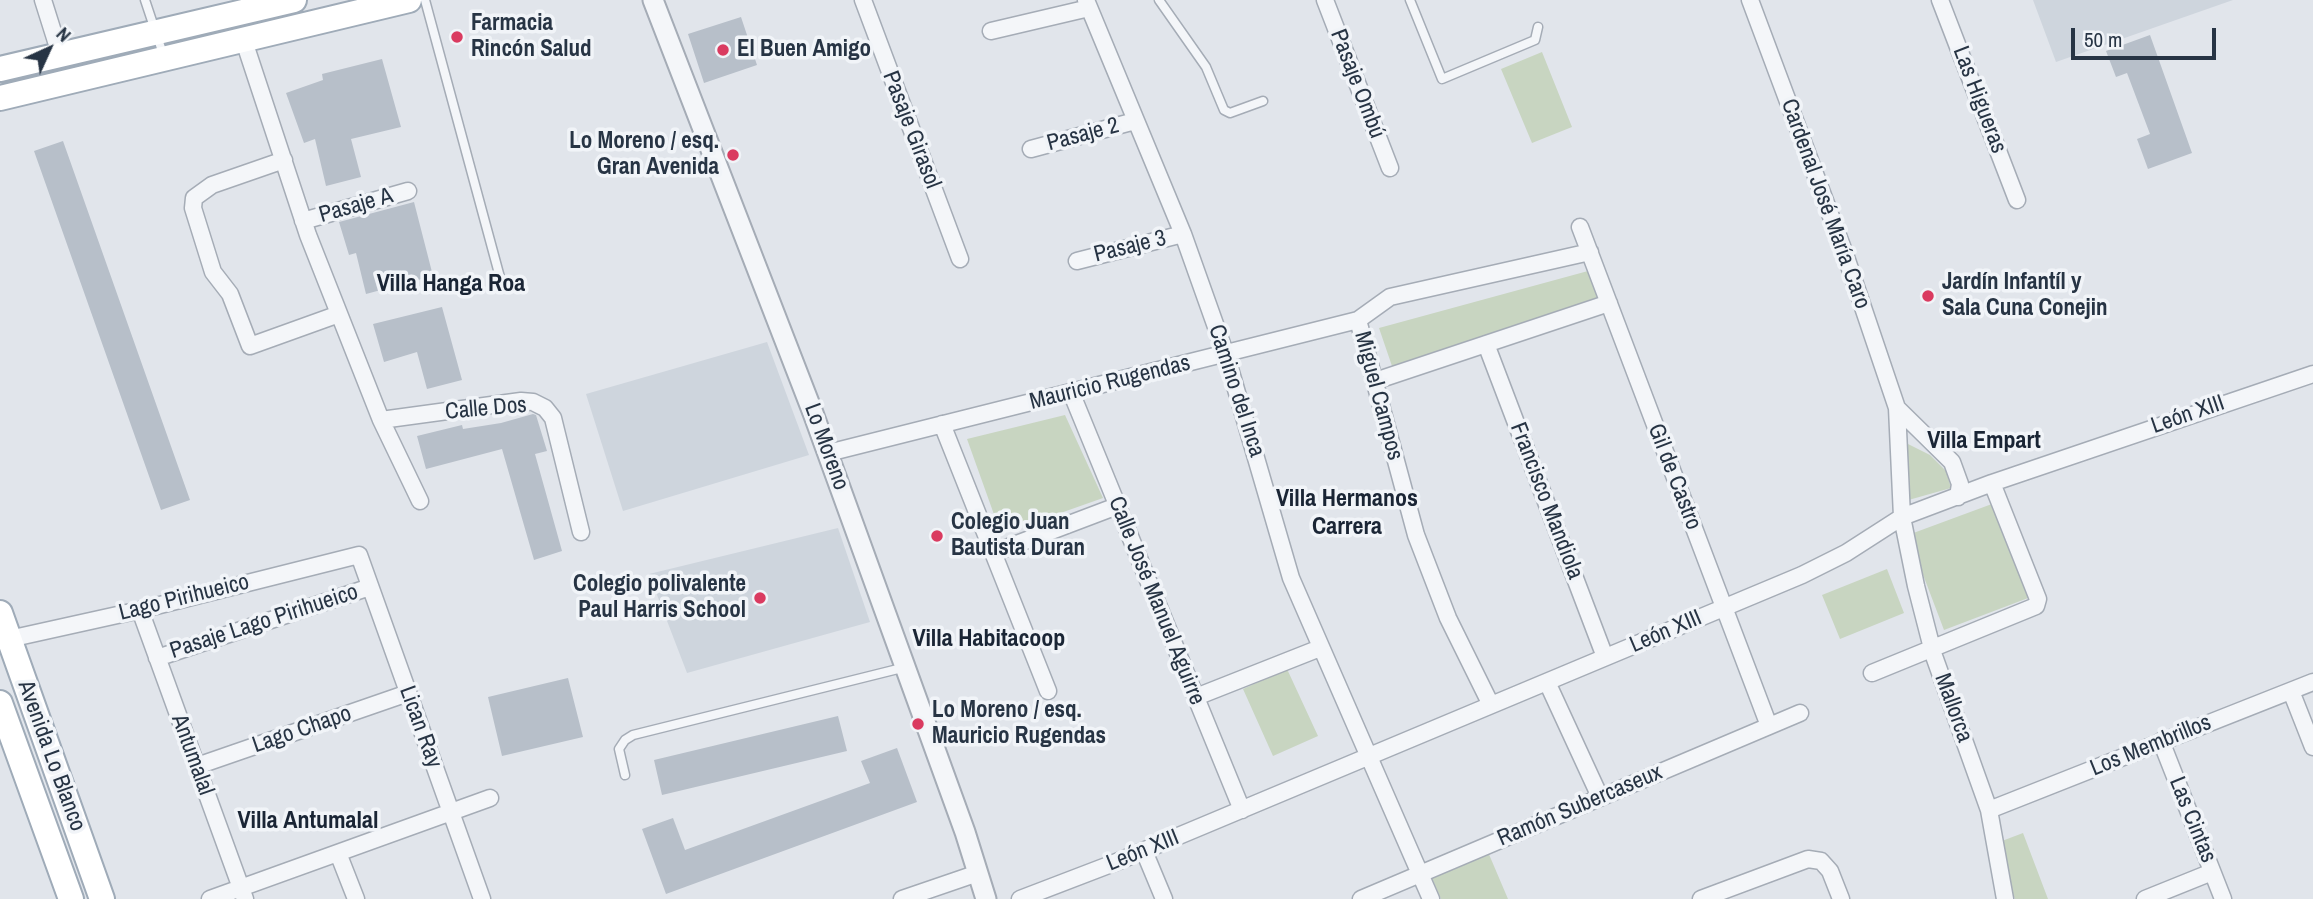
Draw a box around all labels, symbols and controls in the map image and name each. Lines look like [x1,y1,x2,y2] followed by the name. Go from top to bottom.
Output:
[471,10,592,64] place label: Farmacia Rincón Salud
[14,14,84,84] north arrow
[2075,14,2220,58] scale bar
[51,21,77,47] text: N
[2084,25,2122,54] text: 50 m
[1324,26,1390,142] street label: Pasaje Ombú
[449,29,465,45] marker: Farmacia Rincón Salud
[737,36,871,64] place label: El Buen Amigo
[715,42,731,58] marker: El Buen Amigo
[1946,43,2012,157] street label: Las Higueras
[876,67,946,193] street label: Pasaje Girasol
[1774,95,1876,313] street label: Cardenal José María Caro
[1044,112,1122,158] street label: Pasaje 2
[569,128,719,182] place label: Lo Moreno / esq. Gran Avenida
[725,147,741,163] marker: Lo Moreno / esq. Gran Avenida
[316,182,396,230] street label: Pasaje A
[1091,225,1169,269] street label: Pasaje 3
[1942,269,2108,323] place label: Jardín Infantíl y Sala Cuna Conejin
[377,271,525,299] district label: Villa Hanga Roa
[1920,288,1936,304] marker: Jardín Infantíl y Sala Cuna Conejin
[1202,321,1270,461] street label: Camino del Inca
[1348,329,1408,463] street label: Miguel Campos
[1027,350,1193,416] street label: Mauricio Rugendas
[2148,390,2228,440] street label: León XIII
[444,392,528,426] street label: Calle Dos
[798,400,854,494] street label: Lo Moreno
[1503,419,1589,583] street label: Francisco Mandiola
[1641,420,1707,534] street label: Gil de Castro
[1927,428,2041,456] district label: Villa Empart
[1276,486,1418,542] district label: Villa Hermanos Carrera
[1102,493,1210,709] street label: Calle José Manuel Aguirre
[951,509,1085,563] place label: Colegio Juan Bautista Duran
[929,528,945,544] marker: Colegio Juan Bautista Duran
[116,569,252,627] street label: Lago Pirihueico
[573,571,746,625] place label: Colegio polivalente Paul Harris School
[166,579,362,665] street label: Pasaje Lago Pirihueico
[752,590,768,606] marker: Colegio polivalente Paul Harris School
[1626,605,1706,659] street label: León XIII
[913,626,1065,654] district label: Villa Habitacoop
[1928,670,1978,746] street label: Mallorca
[11,677,91,835] street label: Avenida Lo Blanco
[393,682,447,772] street label: Lican Ray
[932,697,1106,751] place label: Lo Moreno / esq. Mauricio Rugendas
[249,700,355,760] street label: Lago Chapo
[2087,709,2215,783] street label: Los Membrillos
[165,711,219,799] street label: Antumalal
[910,716,926,732] marker: Lo Moreno / esq. Mauricio Rugendas
[1494,759,1666,853] street label: Ramón Subercaseux
[2162,773,2222,867] street label: Las Cintas
[238,808,378,836] district label: Villa Antumalal
[1103,824,1183,878] street label: León XIII

